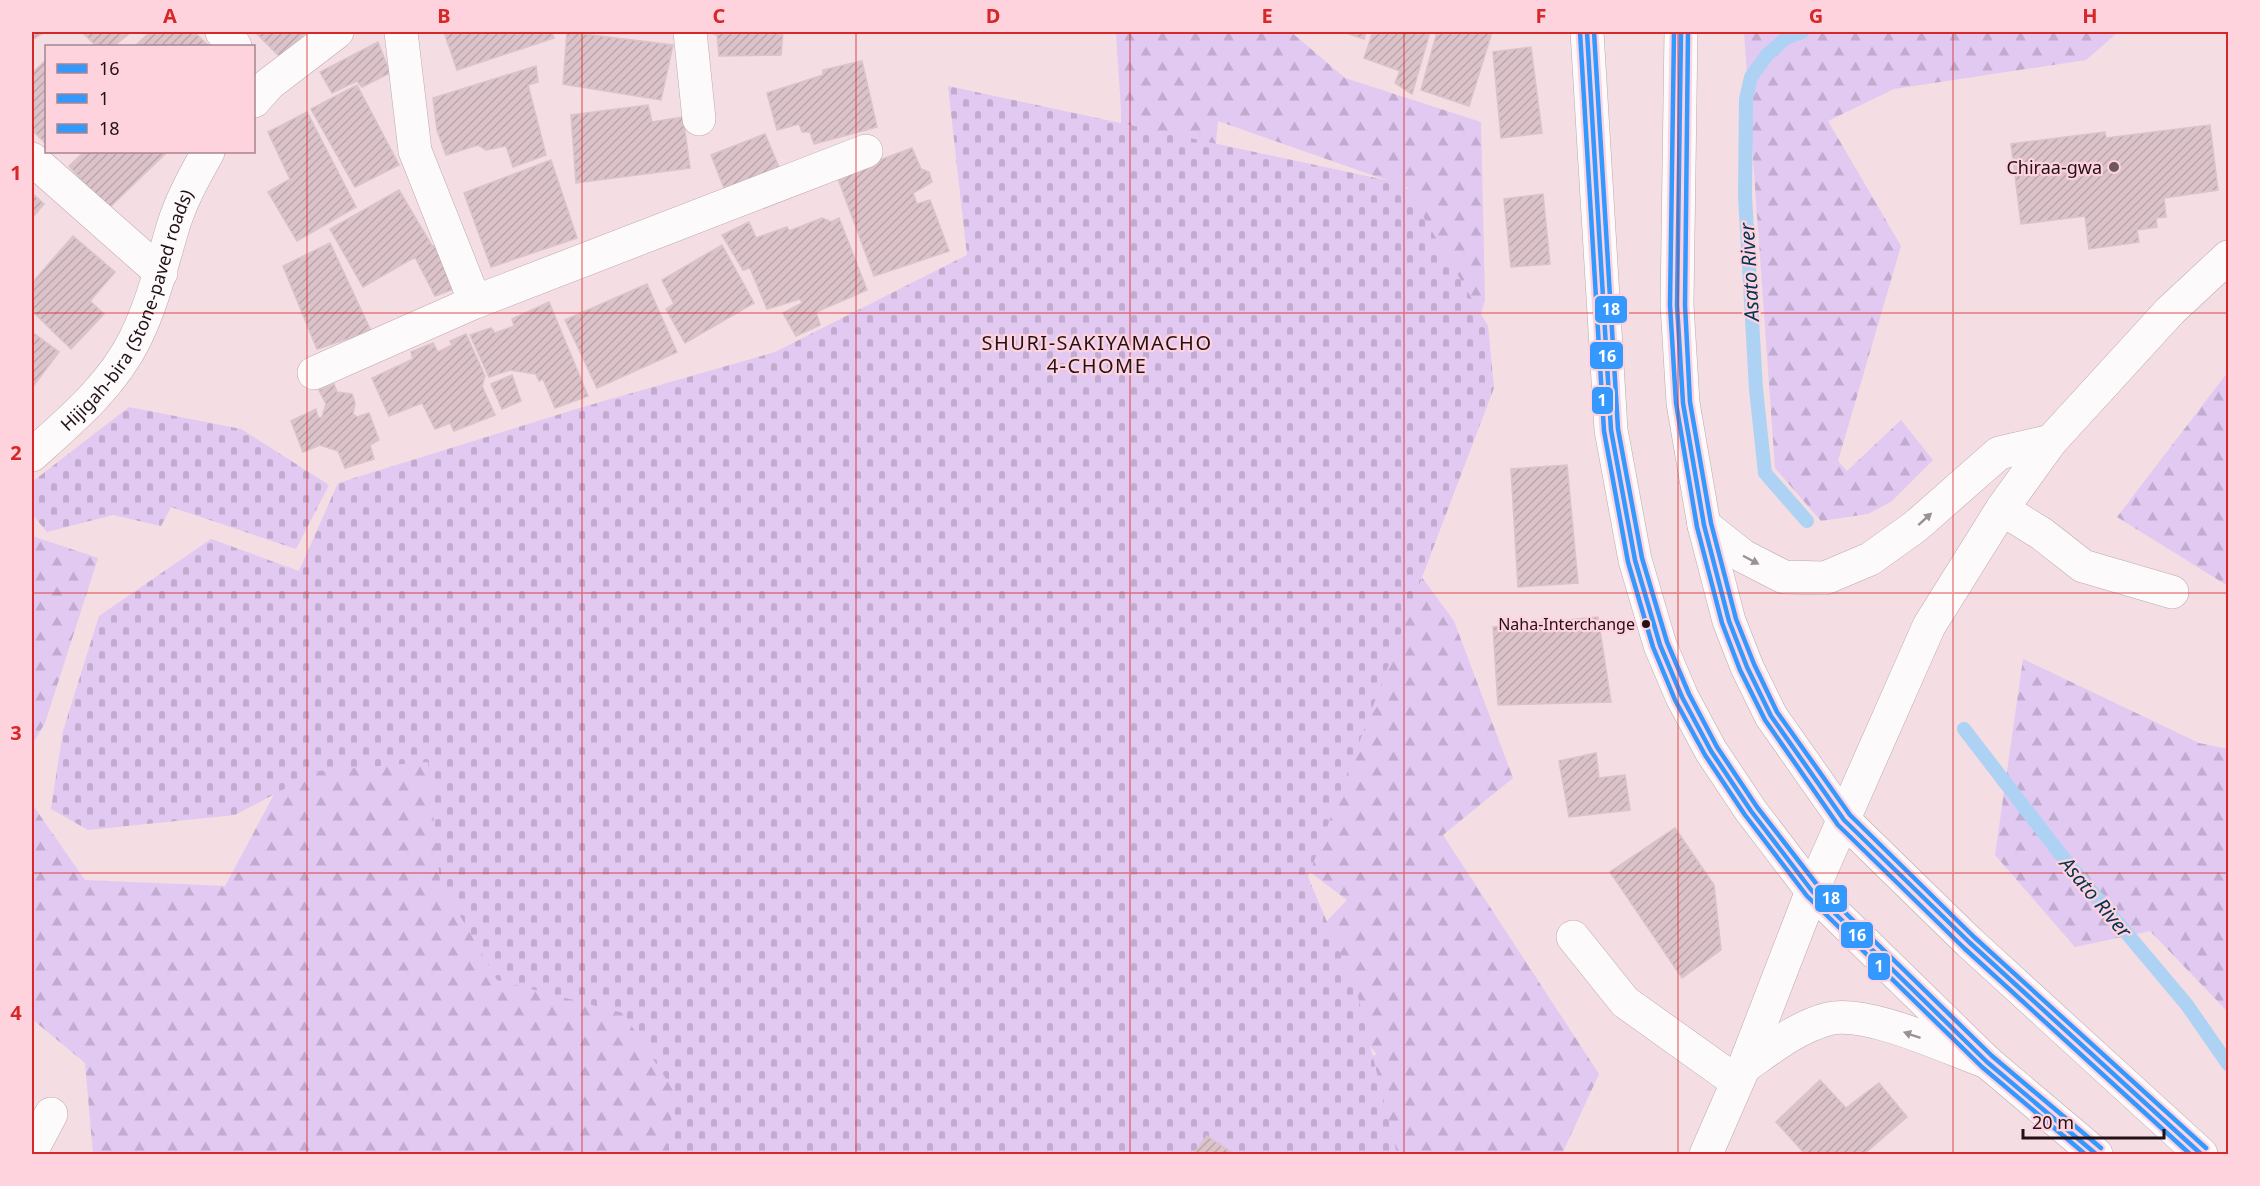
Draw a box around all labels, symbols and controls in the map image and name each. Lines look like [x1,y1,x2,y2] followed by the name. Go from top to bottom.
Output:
[163,2,177,29] text: A
[437,2,451,29] text: B
[713,2,726,29] text: C
[986,2,1000,29] text: D
[1261,2,1273,29] text: E
[1536,2,1546,29] text: F
[1809,2,1823,29] text: G
[2082,2,2098,29] text: H
[45,45,255,153] legend
[99,56,120,80] text: 16
[99,86,109,110] text: 1
[99,116,120,140] text: 18
[2006,155,2102,179] place label: Chiraa-gwa
[10,159,22,186] text: 1
[2107,160,2121,174] marker: Chiraa-gwa
[55,185,198,436] street label: Hijigah-bira (Stone-paved roads)
[1733,221,1765,324] water label: Asato River
[1594,295,1628,324] line badge: 18
[1602,298,1620,320] text: 18
[982,329,1213,379] district label: SHURI-SAKIYAMACHO 4-CHOME
[1589,341,1624,370] line badge: 16
[1598,345,1616,367] text: 16
[1591,386,1614,415] line badge: 1
[1597,389,1607,411] text: 1
[10,439,22,466] text: 2
[1917,512,1932,526] one-way arrow
[1742,555,1759,565] one-way arrow
[1498,613,1635,635] place label: Naha-Interchange
[1640,618,1652,630] marker: Naha-Interchange
[10,719,22,746] text: 3
[2053,849,2139,944] water label: Asato River
[1814,884,1848,913] line badge: 18
[1822,887,1840,909] text: 18
[1840,921,1874,949] line badge: 16
[1848,924,1866,946] text: 16
[1867,952,1891,981] line badge: 1
[1874,955,1884,977] text: 1
[10,999,22,1026] text: 4
[1903,1030,1921,1040] one-way arrow
[2023,1102,2164,1140] scale bar
[2032,1110,2074,1134] text: 20 m

